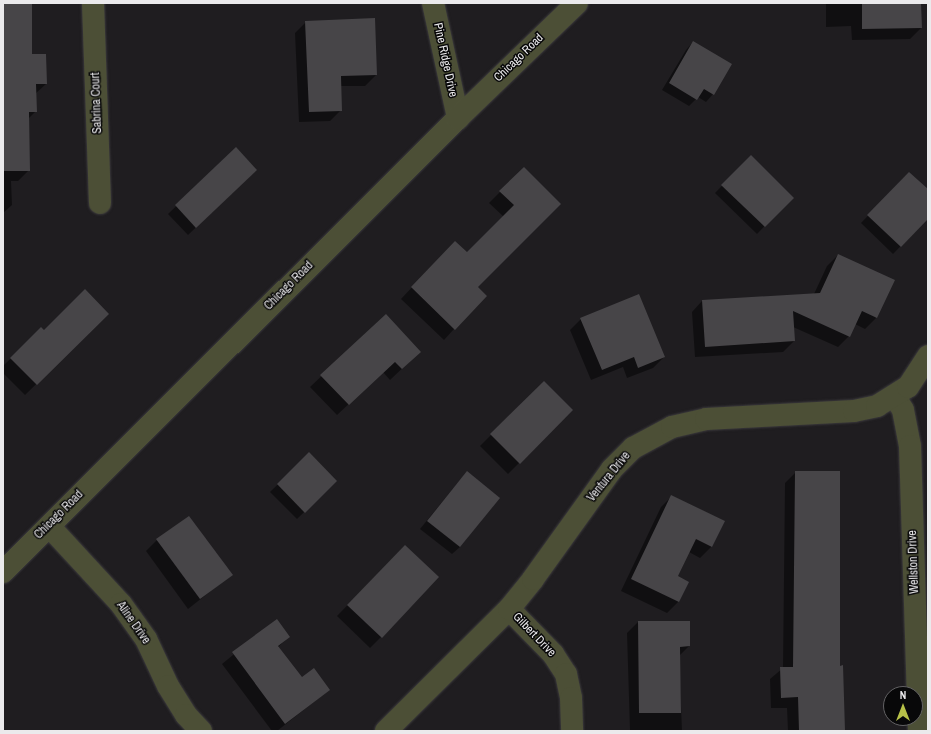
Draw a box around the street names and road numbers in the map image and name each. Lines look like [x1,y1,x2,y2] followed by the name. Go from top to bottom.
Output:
[430,22,460,98] street label: Pine Ridge Drive
[491,31,547,85] street label: Chicago Road
[89,72,105,134] street label: Sabrina Court
[262,259,316,313] street label: Chicago Road
[584,449,634,505] street label: Ventura Drive
[32,488,86,542] street label: Chicago Road
[906,530,922,594] street label: Wellston Drive
[113,599,153,647] street label: Aline Drive
[509,610,559,660] street label: Gilbert Drive

